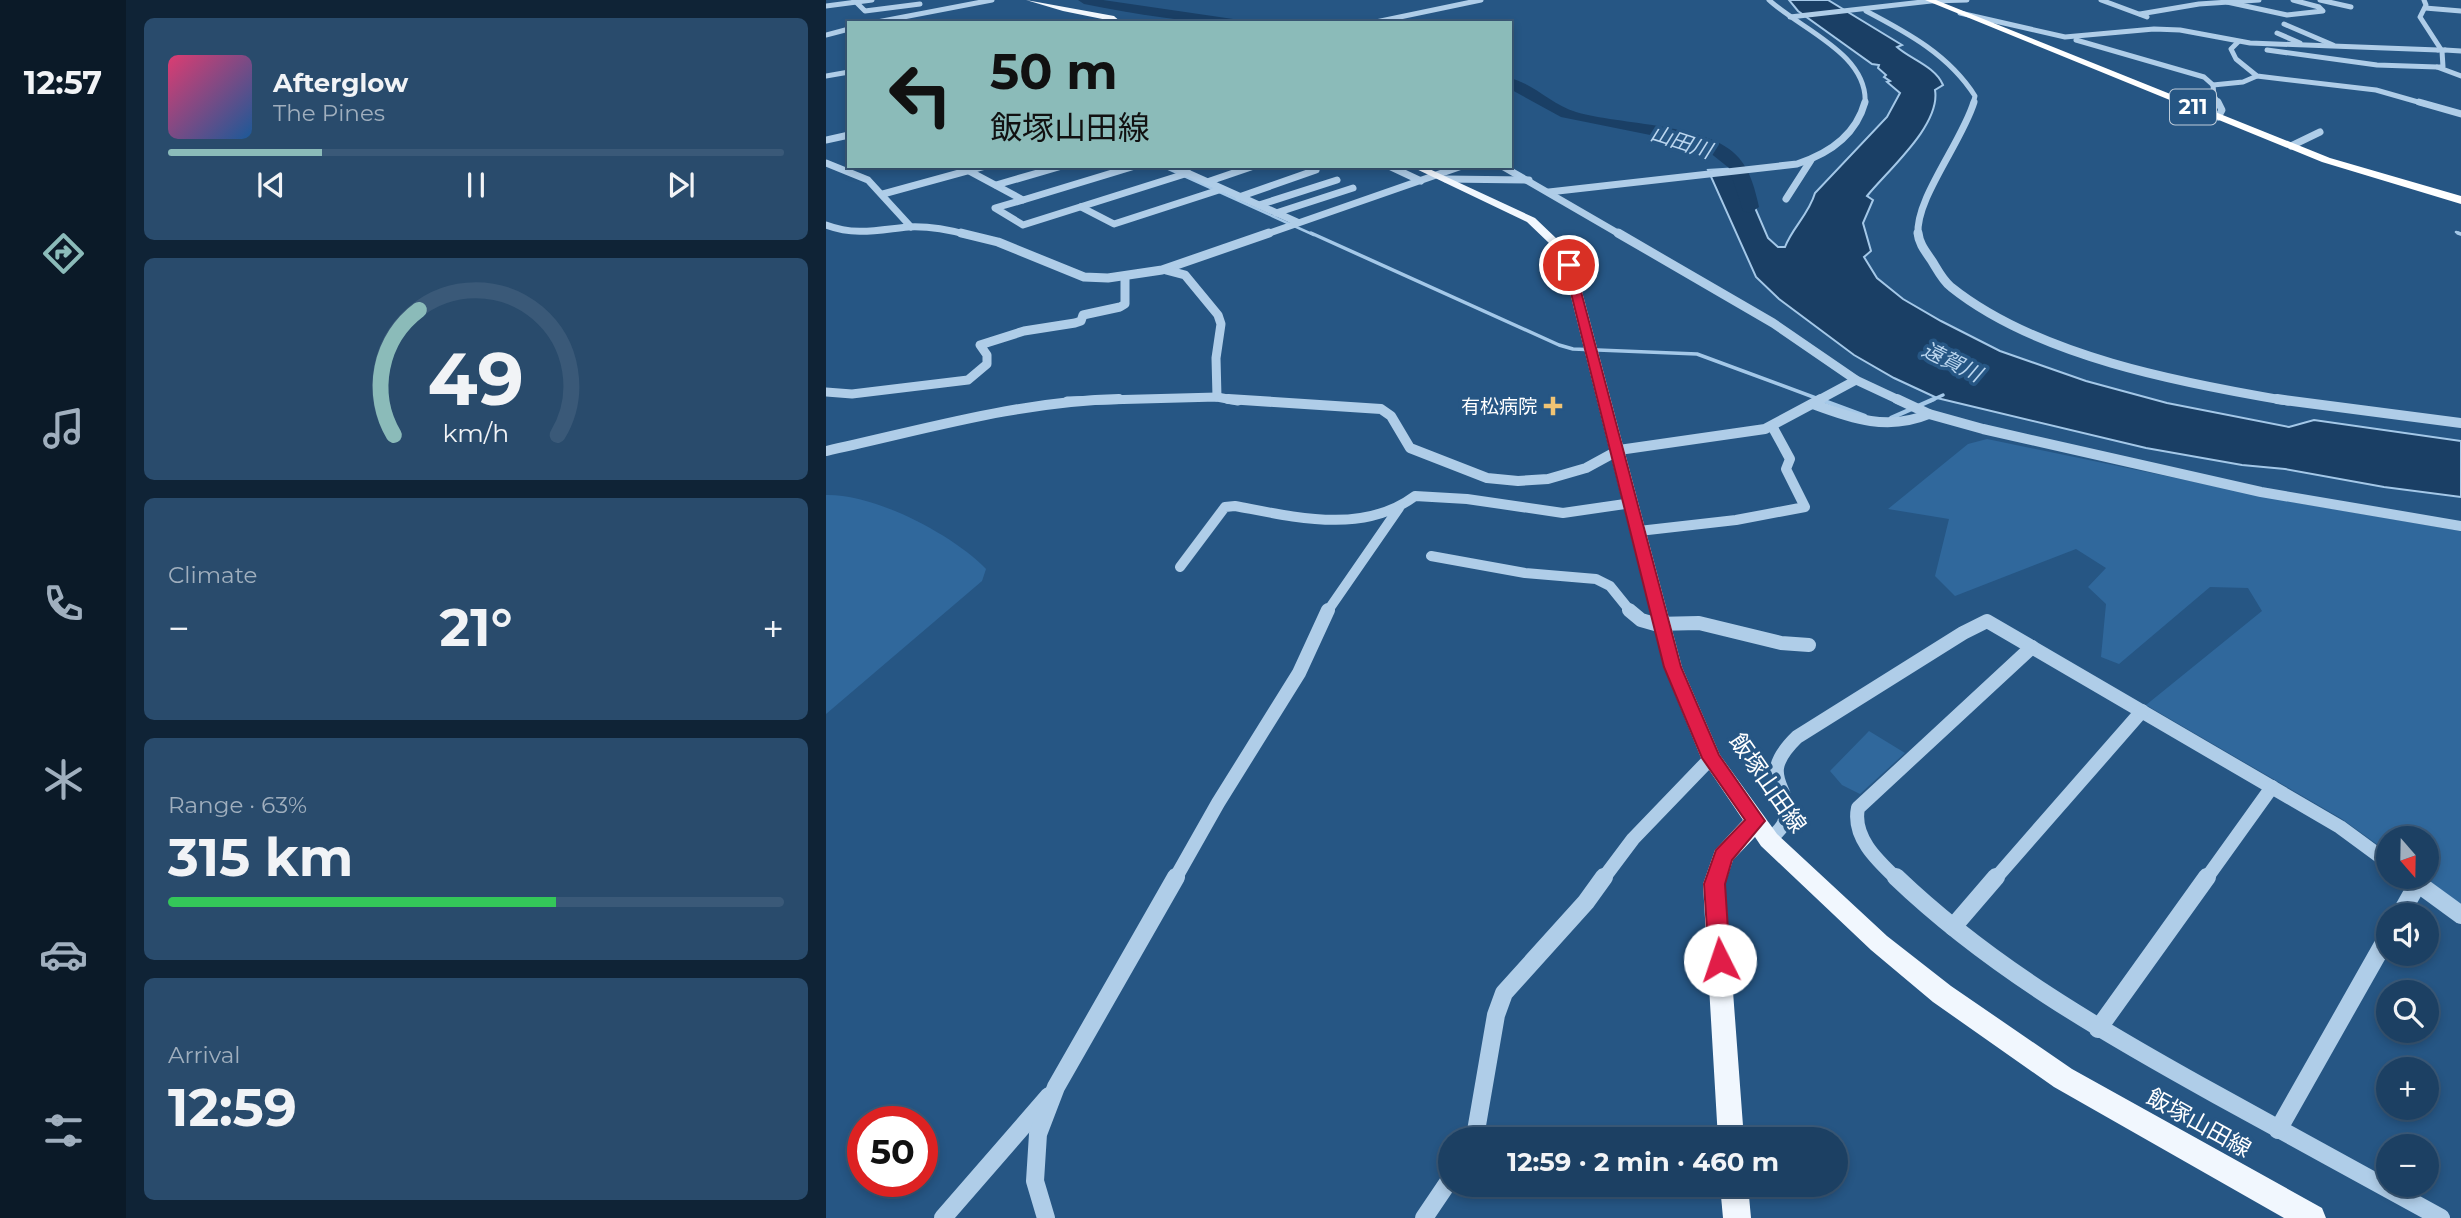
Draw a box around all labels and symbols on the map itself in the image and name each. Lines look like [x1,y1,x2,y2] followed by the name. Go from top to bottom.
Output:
[2170,90,2216,124] road number: 211
[1647,120,1717,164] water label: 山田川
[1539,235,1599,295] pin
[1918,337,1988,387] water label: 遠賀川
[1461,395,1537,418] place label: 有松病院
[1543,396,1563,416] marker: 有松病院
[1724,728,1812,838] street label: 飯塚山田線
[2376,826,2440,889] north arrow
[1683,923,1757,997] position arrow
[2142,1083,2256,1163] street label: 飯塚山田線
[847,1106,938,1197] speed limit sign: 50

